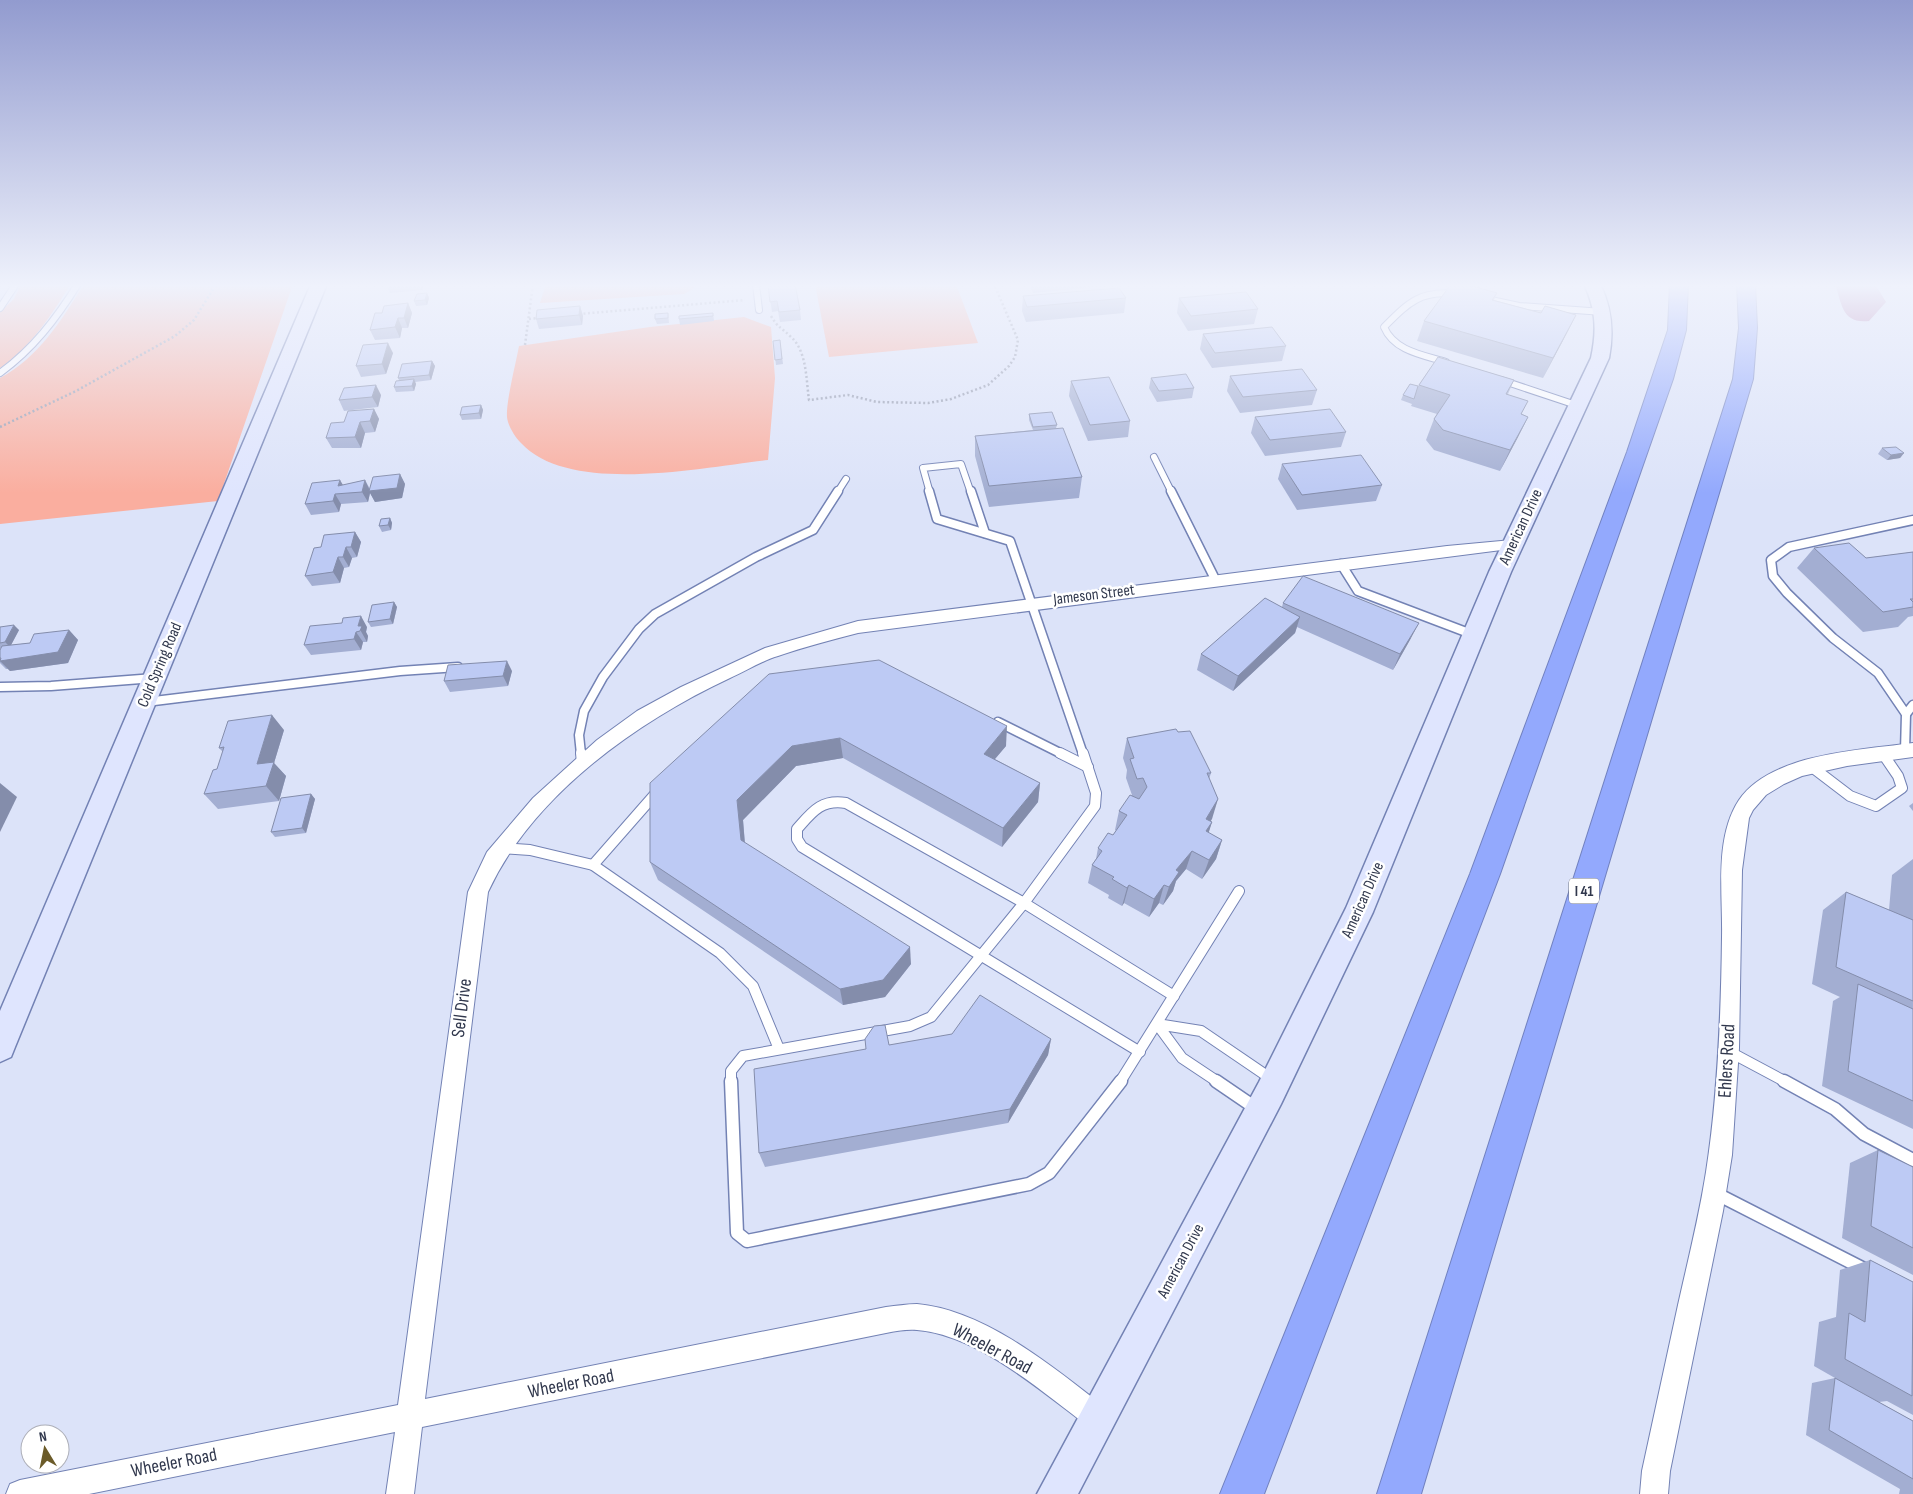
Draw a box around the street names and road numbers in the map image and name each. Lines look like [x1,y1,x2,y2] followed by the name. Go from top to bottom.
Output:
[1495,486,1547,569] street label: American Drive
[1051,581,1136,610] street label: Jameson Street
[134,620,186,710] street label: Cold Spring Road
[1337,859,1388,942] street label: American Drive
[1569,878,1599,904] road number: I 41
[447,977,477,1039] street label: Sell Drive
[1714,1024,1740,1098] street label: Ehlers Road
[1153,1221,1208,1302] street label: American Drive
[948,1318,1036,1380] street label: Wheeler Road
[526,1364,616,1404] street label: Wheeler Road
[129,1443,219,1483] street label: Wheeler Road

